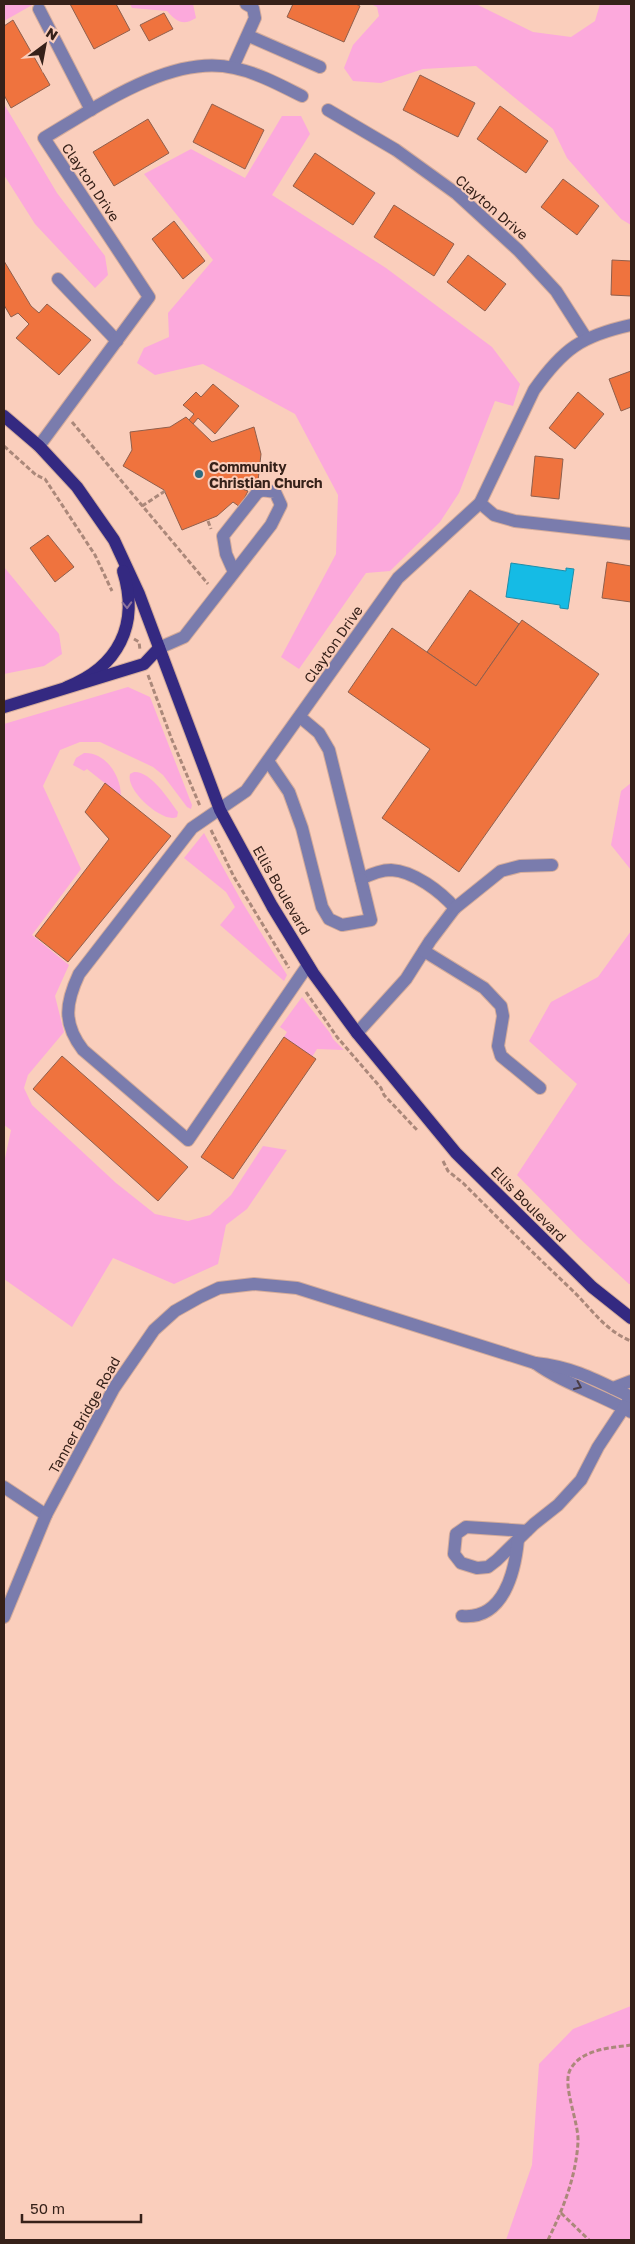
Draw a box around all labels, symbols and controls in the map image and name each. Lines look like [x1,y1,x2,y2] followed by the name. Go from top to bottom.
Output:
[20,20,70,70] north arrow
[43,24,61,44] text: N
[59,140,123,224] street label: Clayton Drive
[452,171,532,243] street label: Clayton Drive
[209,458,323,491] place label: Community Christian Church
[193,468,205,480] marker: Community Christian Church
[122,601,133,609] one-way arrow
[300,602,366,686] street label: Clayton Drive
[250,843,314,937] street label: Ellis Boulevard
[488,1163,570,1245] street label: Ellis Boulevard
[45,1353,123,1477] street label: Tanner Bridge Road
[573,1379,582,1390] one-way arrow
[22,2192,141,2224] scale bar
[30,2199,65,2217] text: 50 m

